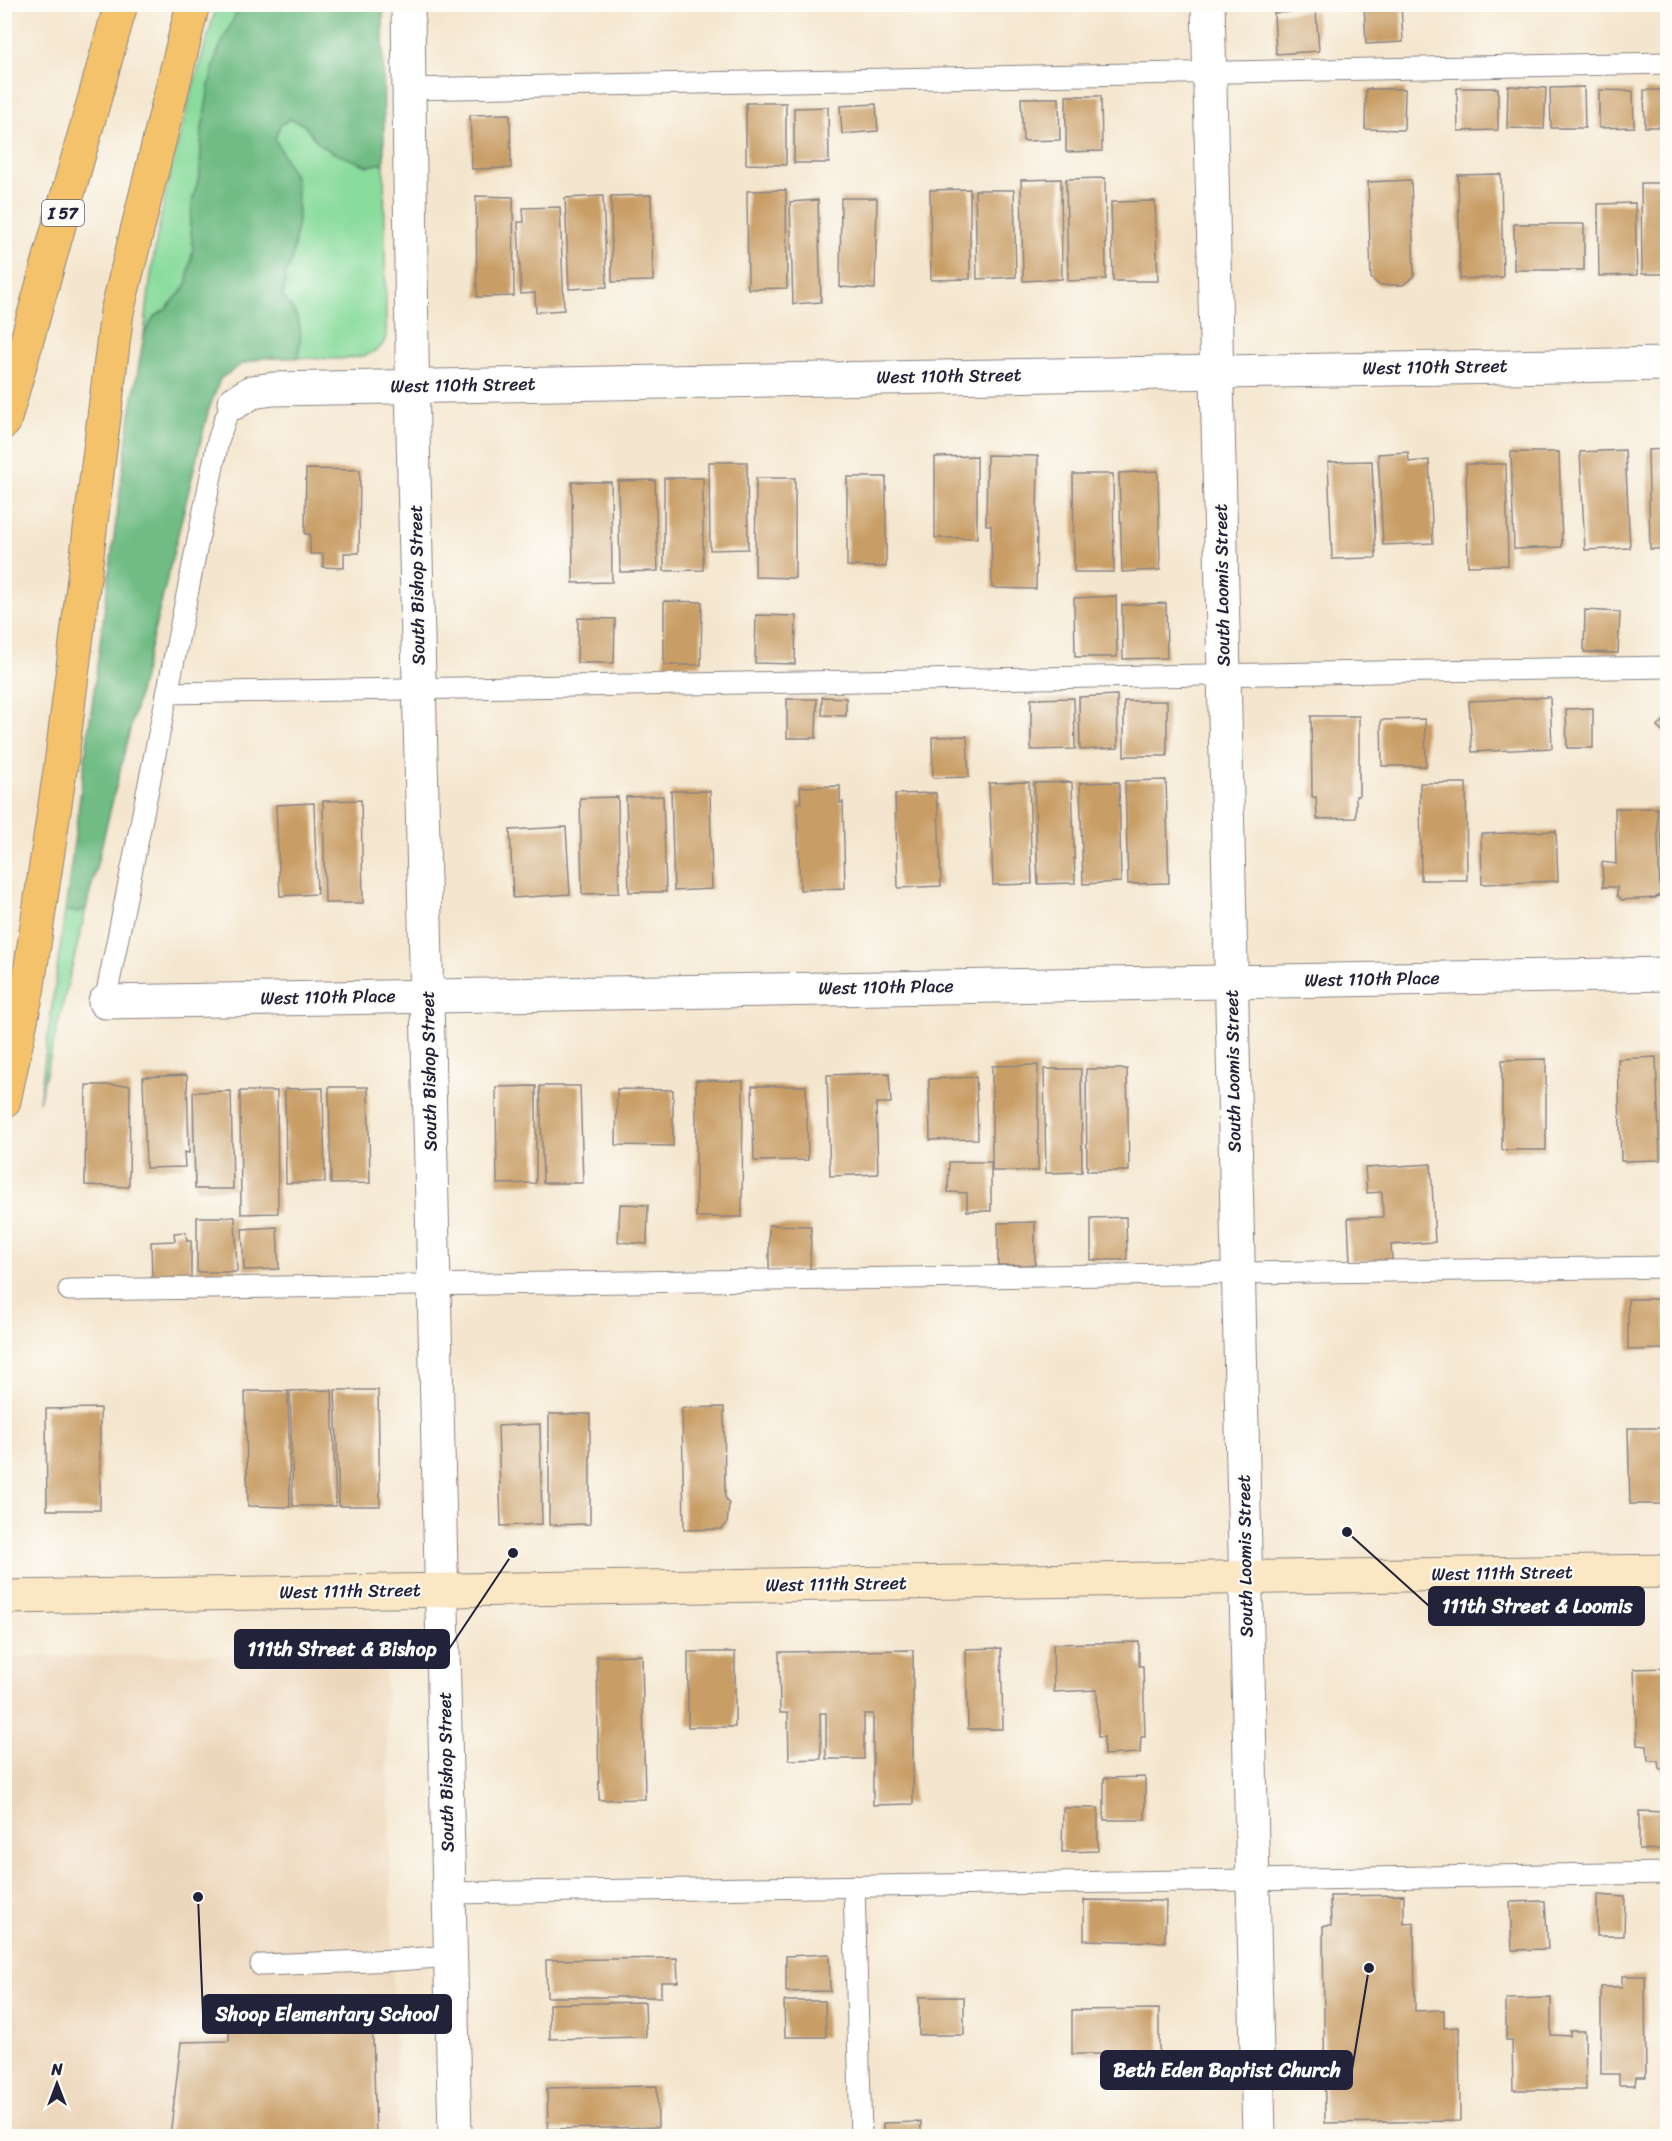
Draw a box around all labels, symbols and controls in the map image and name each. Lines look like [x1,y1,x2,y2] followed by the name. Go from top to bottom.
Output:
[42,200,84,226] road number: I 57
[1362,350,1508,384] street label: West 110th Street
[876,359,1022,393] street label: West 110th Street
[390,368,536,402] street label: West 110th Street
[1205,503,1239,667] street label: South Loomis Street
[400,504,434,665] street label: South Bishop Street
[1304,962,1440,996] street label: West 110th Place
[818,970,954,1004] street label: West 110th Place
[260,980,396,1014] street label: West 110th Place
[1216,989,1250,1153] street label: South Loomis Street
[412,990,446,1151] street label: South Bishop Street
[1228,1474,1262,1638] street label: South Loomis Street
[1431,1556,1573,1590] street label: West 111th Street
[765,1567,907,1601] street label: West 111th Street
[279,1574,421,1608] street label: West 111th Street
[1429,1587,1644,1625] callout: 111th Street & Loomis
[1442,1589,1633,1624] text: 111th Street & Loomis
[235,1630,449,1668] callout: 111th Street & Bishop
[248,1632,437,1667] text: 111th Street & Bishop
[429,1691,463,1852] street label: South Bishop Street
[203,1995,451,2033] callout: Shoop Elementary School
[215,1997,440,2032] text: Shoop Elementary School
[1101,2051,1352,2089] callout: Beth Eden Baptist Church
[1113,2053,1341,2088] text: Beth Eden Baptist Church
[27,2054,87,2114] north arrow
[50,2055,63,2084] text: N

